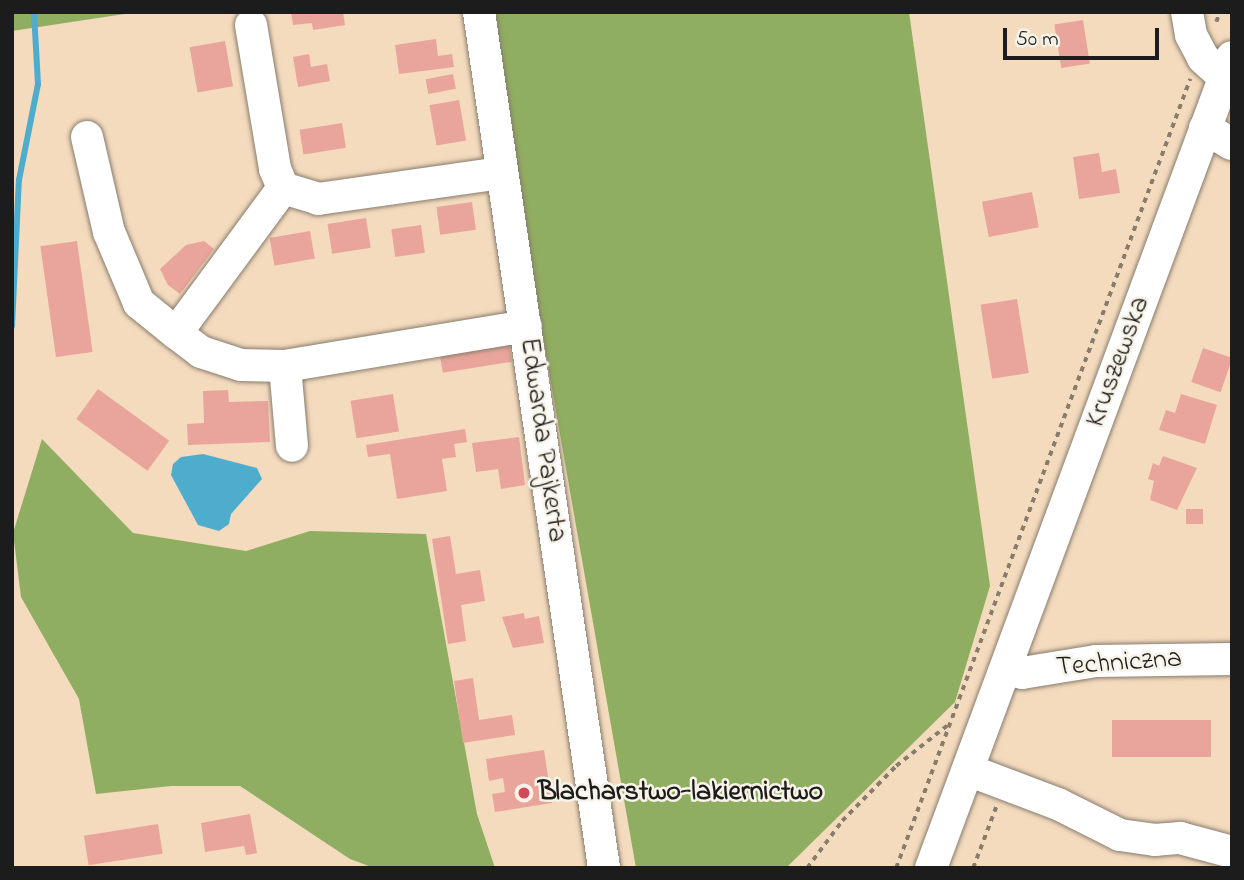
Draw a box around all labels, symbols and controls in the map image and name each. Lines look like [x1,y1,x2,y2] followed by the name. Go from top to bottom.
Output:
[1006,14,1162,58] scale bar
[1016,25,1059,55] text: 50 m
[1080,292,1158,432] street label: Kruszewska
[511,336,573,544] street label: Edwarda Pajkerta
[1055,643,1183,685] street label: Techniczna
[538,776,823,810] place label: Blacharstwo-lakiernictwo
[516,785,532,801] marker: Blacharstwo-lakiernictwo

